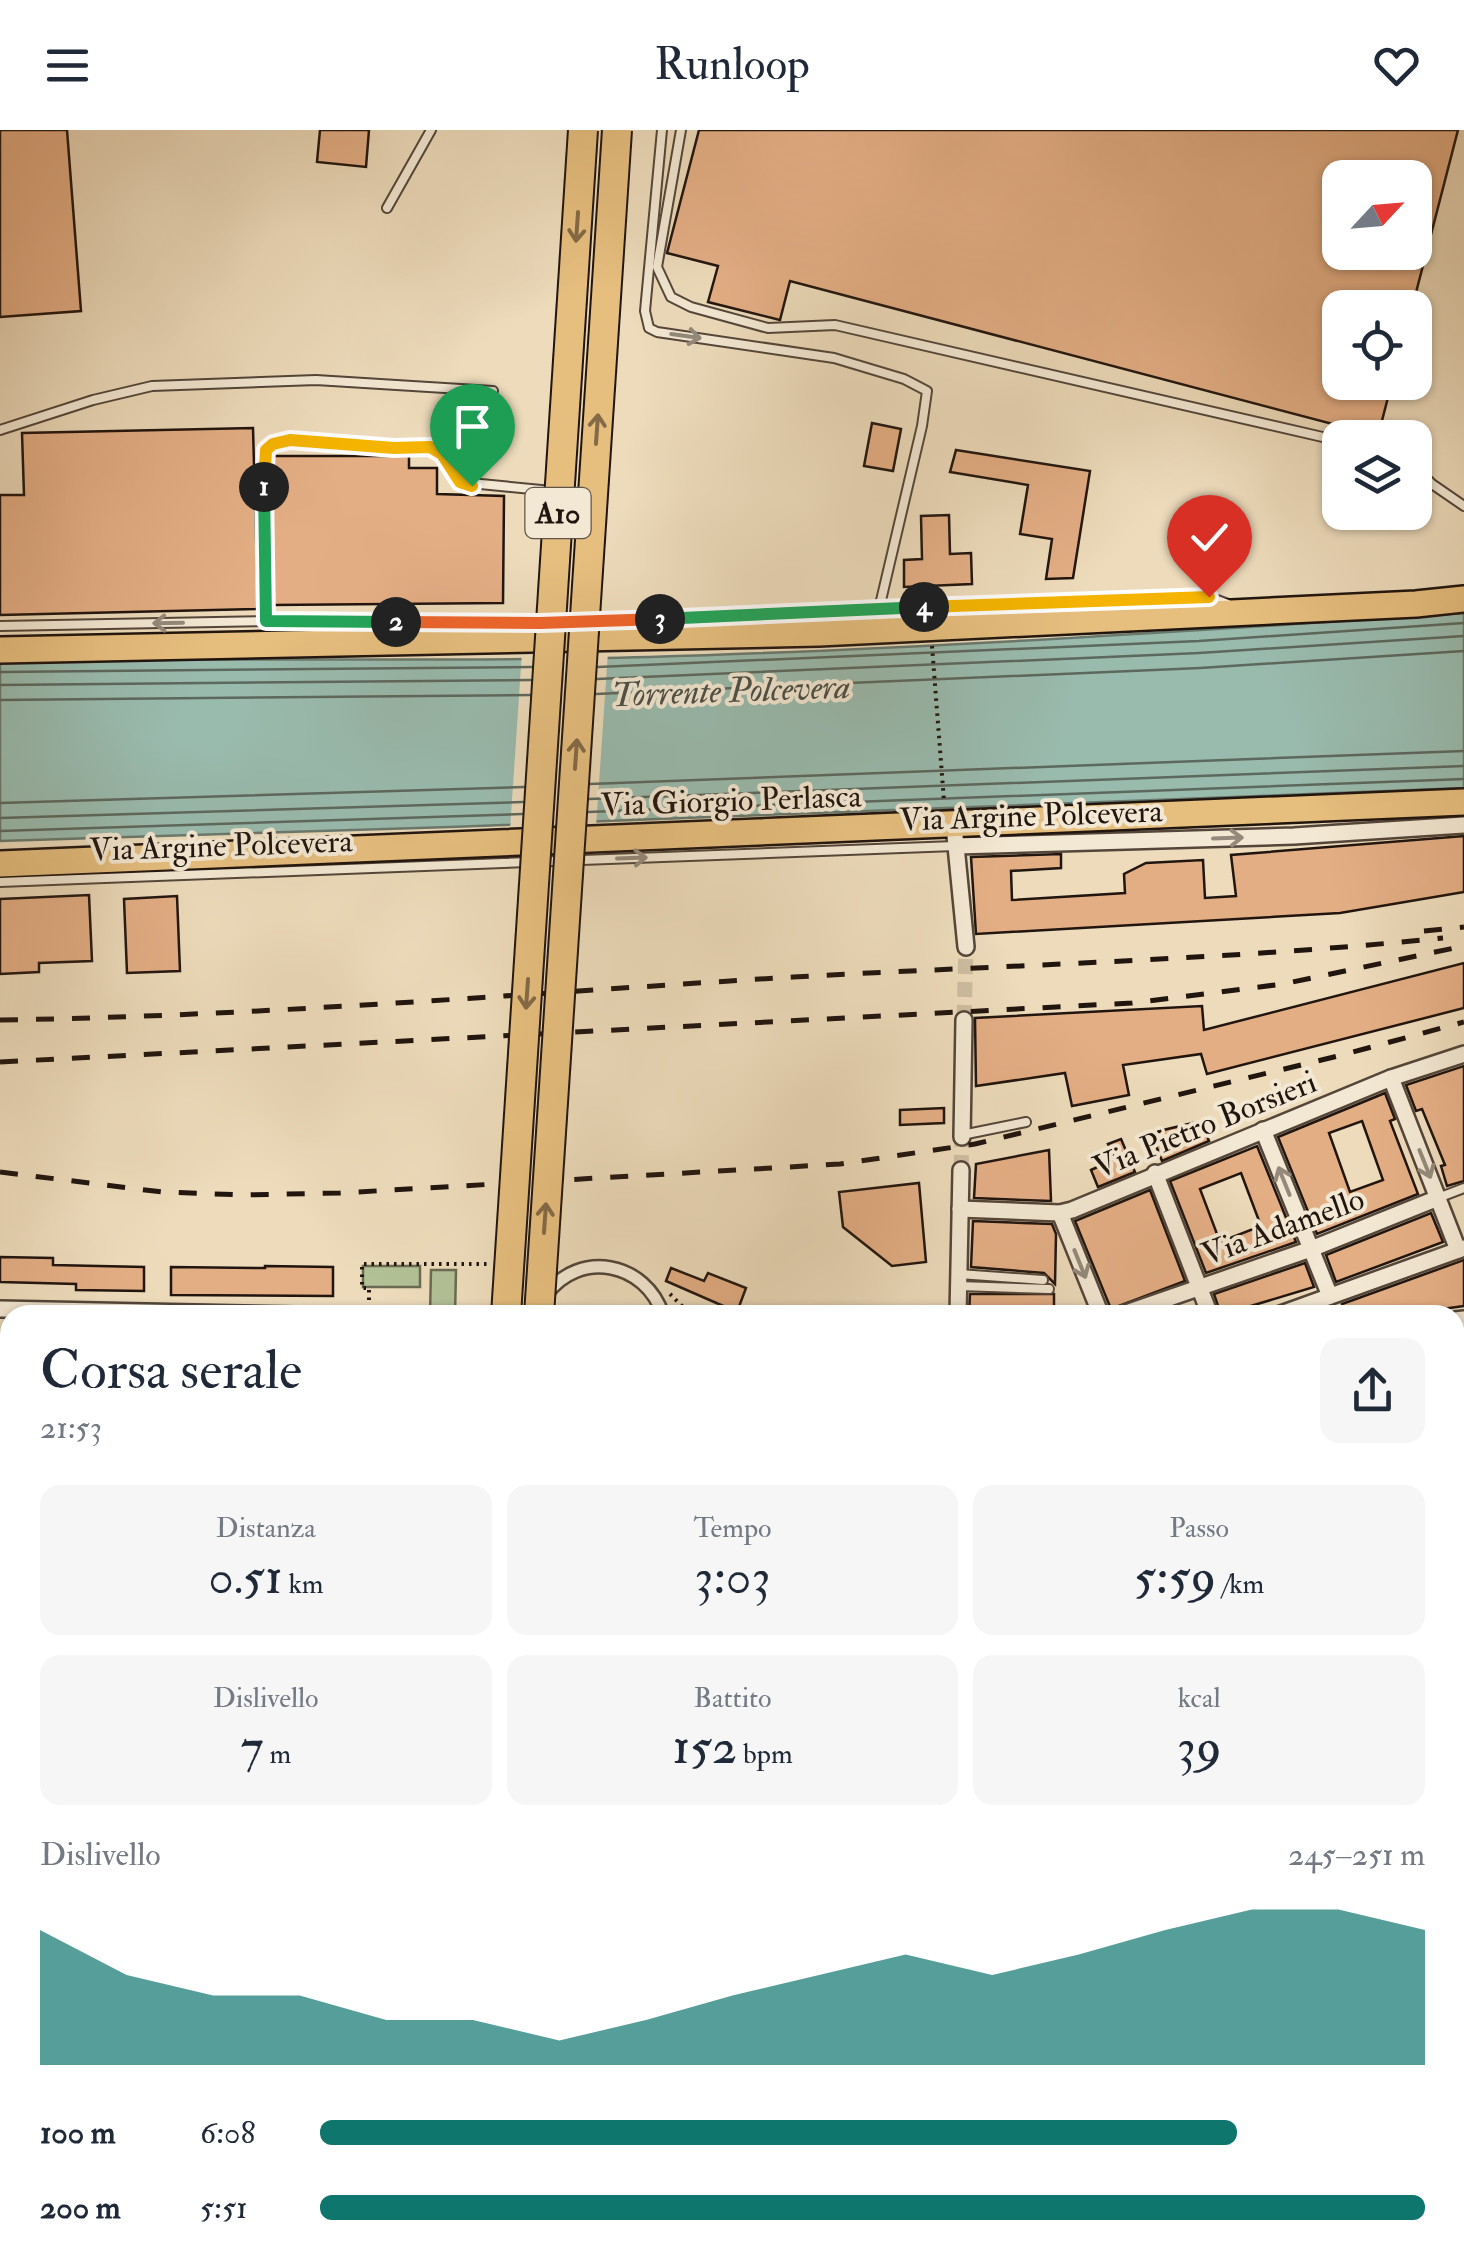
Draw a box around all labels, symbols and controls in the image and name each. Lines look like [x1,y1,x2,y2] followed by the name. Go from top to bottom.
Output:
[654,37,810,93] text: Runloop
[40,38,95,93] icon: menu
[1369,38,1424,93] icon: heart
[1322,160,1432,270] north arrow
[1322,160,1432,530] map controls
[567,211,586,243] one-way arrow
[1322,290,1432,400] button: locate
[669,328,701,346] one-way arrow
[430,384,515,487] pin
[445,399,500,454] icon: arrive
[588,414,607,446] one-way arrow
[1322,420,1432,530] button: layers
[239,462,289,512] pin: 1
[259,469,269,504] text: 1
[526,488,590,538] road number: A10
[1167,495,1252,598] pin
[1182,510,1237,565] icon: check
[899,582,949,632] pin: 4
[916,589,932,624] text: 4
[635,594,685,644] pin: 3
[371,597,421,647] pin: 2
[655,601,665,636] text: 3
[389,604,403,639] text: 2
[153,614,186,632] one-way arrow
[611,665,851,717] water label: Torrente Polcevera
[567,738,586,770] one-way arrow
[600,776,863,826] street label: Via Giorgio Perlasca
[899,791,1164,841] street label: Via Argine Polcevera
[89,821,354,871] street label: Via Argine Polcevera
[1212,828,1244,847] one-way arrow
[615,848,647,867] one-way arrow
[517,977,536,1009] one-way arrow
[1088,1062,1322,1188] street label: Via Pietro Borsieri
[1417,1148,1435,1179] one-way arrow
[1273,1166,1291,1196] one-way arrow
[1196,1179,1370,1275] street label: Via Adamello
[536,1202,555,1234] one-way arrow
[1073,1248,1091,1279] one-way arrow
[40,1336,302,1405] text: Corsa serale
[1320,1338,1425,1443] button: share
[40,1408,102,1448] text: 21:53
[216,1511,316,1546] text: Distanza
[693,1511,772,1546] text: Tempo
[1169,1511,1229,1546] text: Passo
[208,1546,283,1609] text: 0.51
[694,1546,771,1609] text: 3:03
[1134,1546,1216,1609] text: 5:59
[283,1567,323,1602] text: km
[1216,1567,1264,1602] text: /km
[213,1681,319,1716] text: Dislivello
[694,1681,771,1716] text: Battito
[1178,1681,1221,1716] text: kcal
[241,1716,263,1779] text: 7
[672,1716,737,1779] text: 152
[1177,1716,1222,1779] text: 39
[263,1737,291,1772] text: m
[737,1737,793,1772] text: bpm
[40,1835,161,1875] text: Dislivello
[1288,1835,1425,1875] text: 245–251 m
[40,2113,116,2153] text: 100 m
[200,2113,255,2153] text: 6:08
[40,2188,121,2228] text: 200 m
[200,2188,247,2228] text: 5:51

